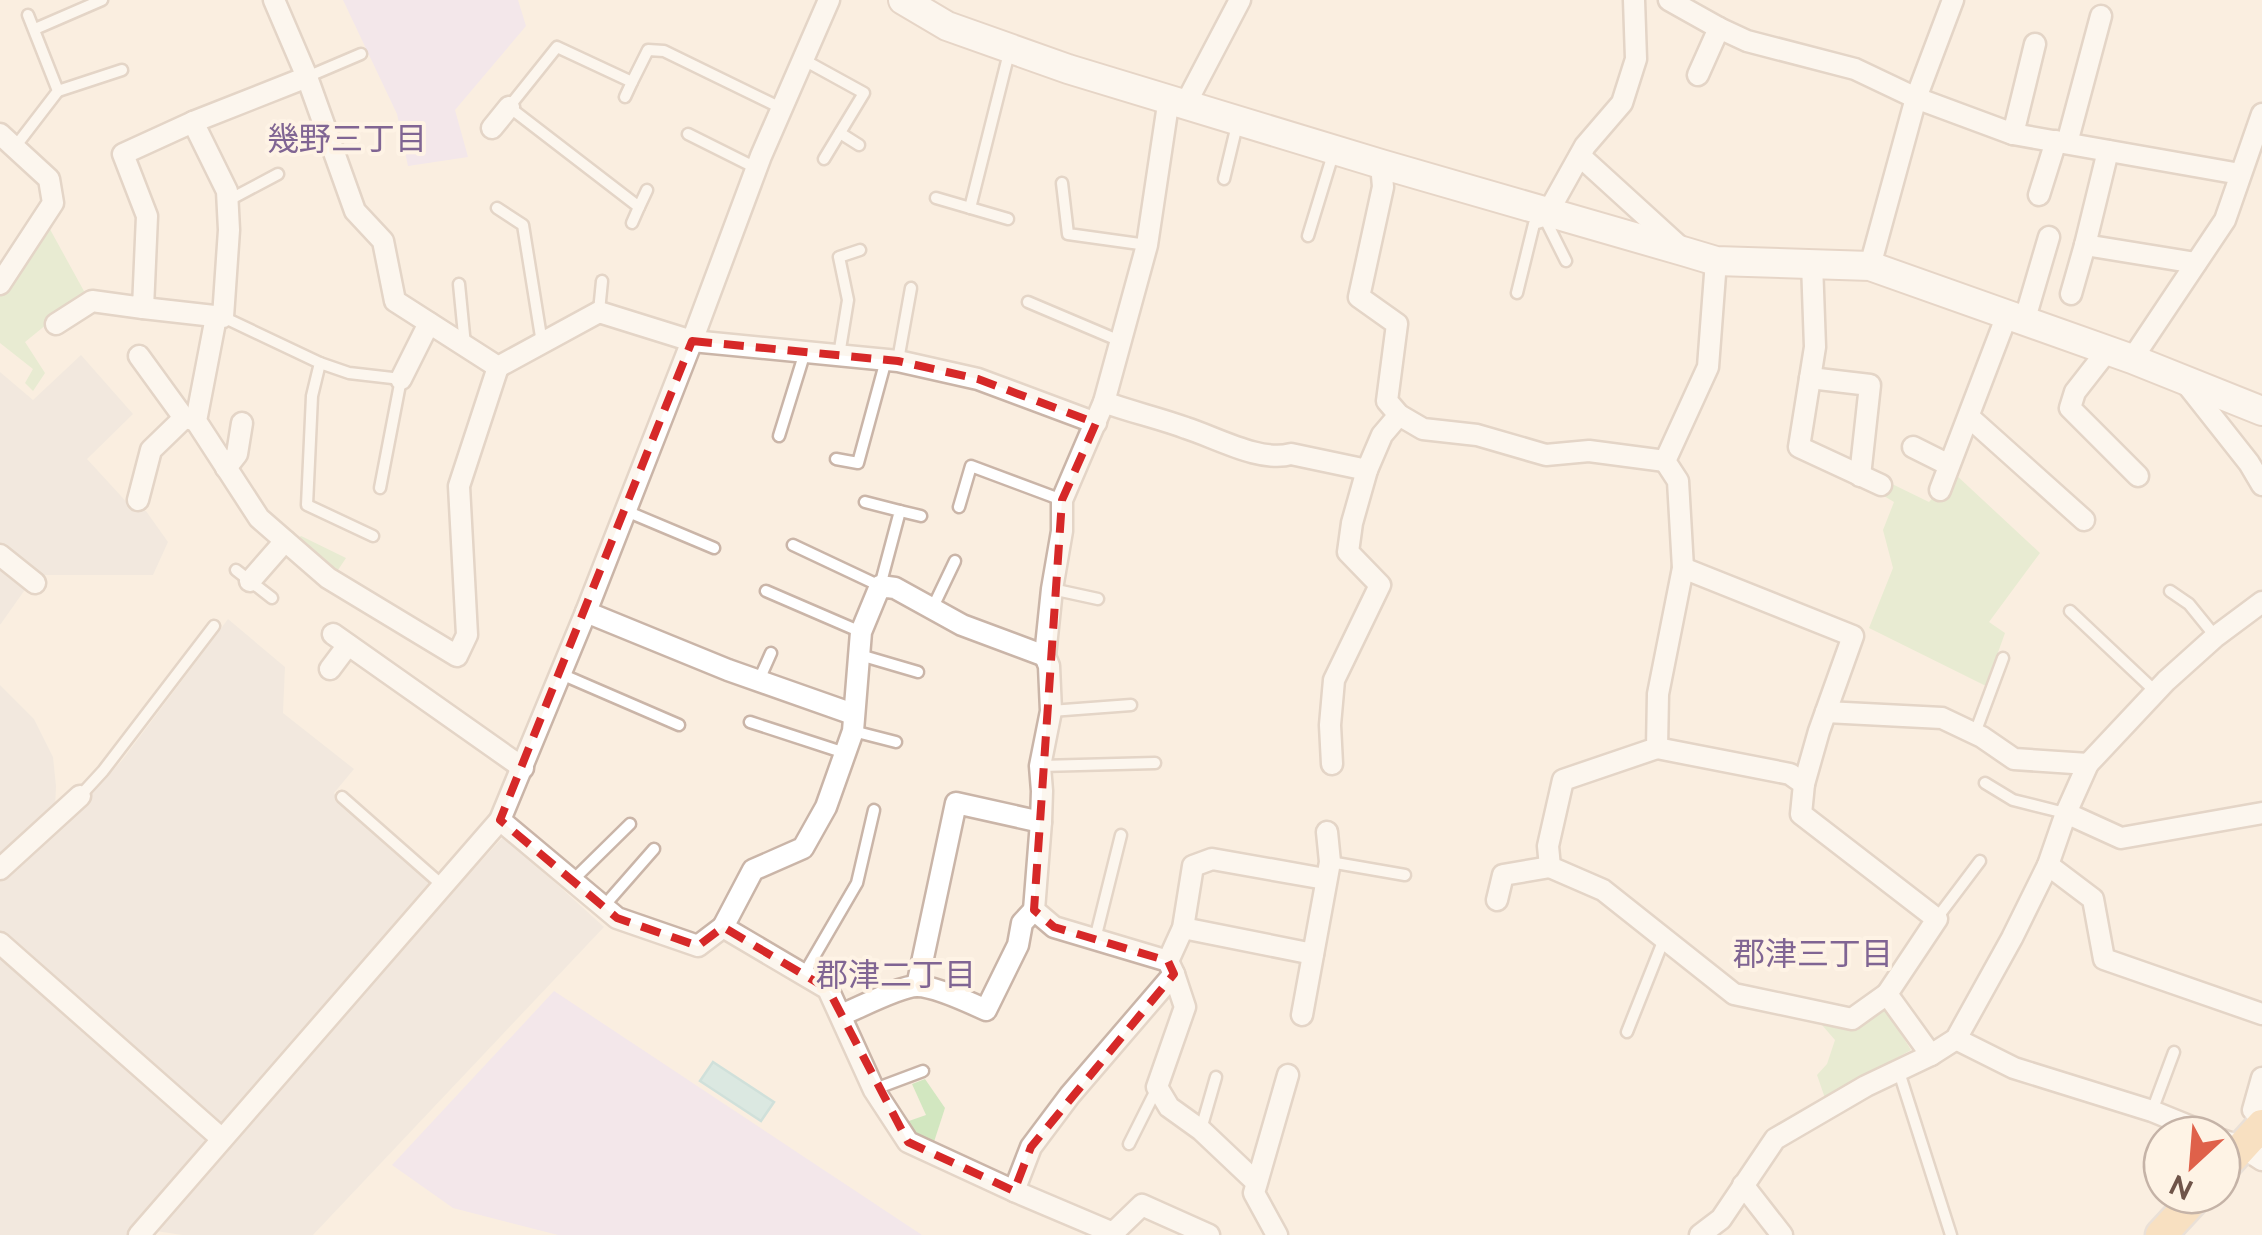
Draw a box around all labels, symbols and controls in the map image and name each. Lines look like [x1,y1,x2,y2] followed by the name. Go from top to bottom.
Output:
[267,120,427,157] district label: 幾野三丁目
[1733,935,1893,972] district label: 郡津三丁目
[816,956,976,993] district label: 郡津二丁目
[2142,1115,2242,1215] north arrow
[2164,1168,2198,1207] text: N

